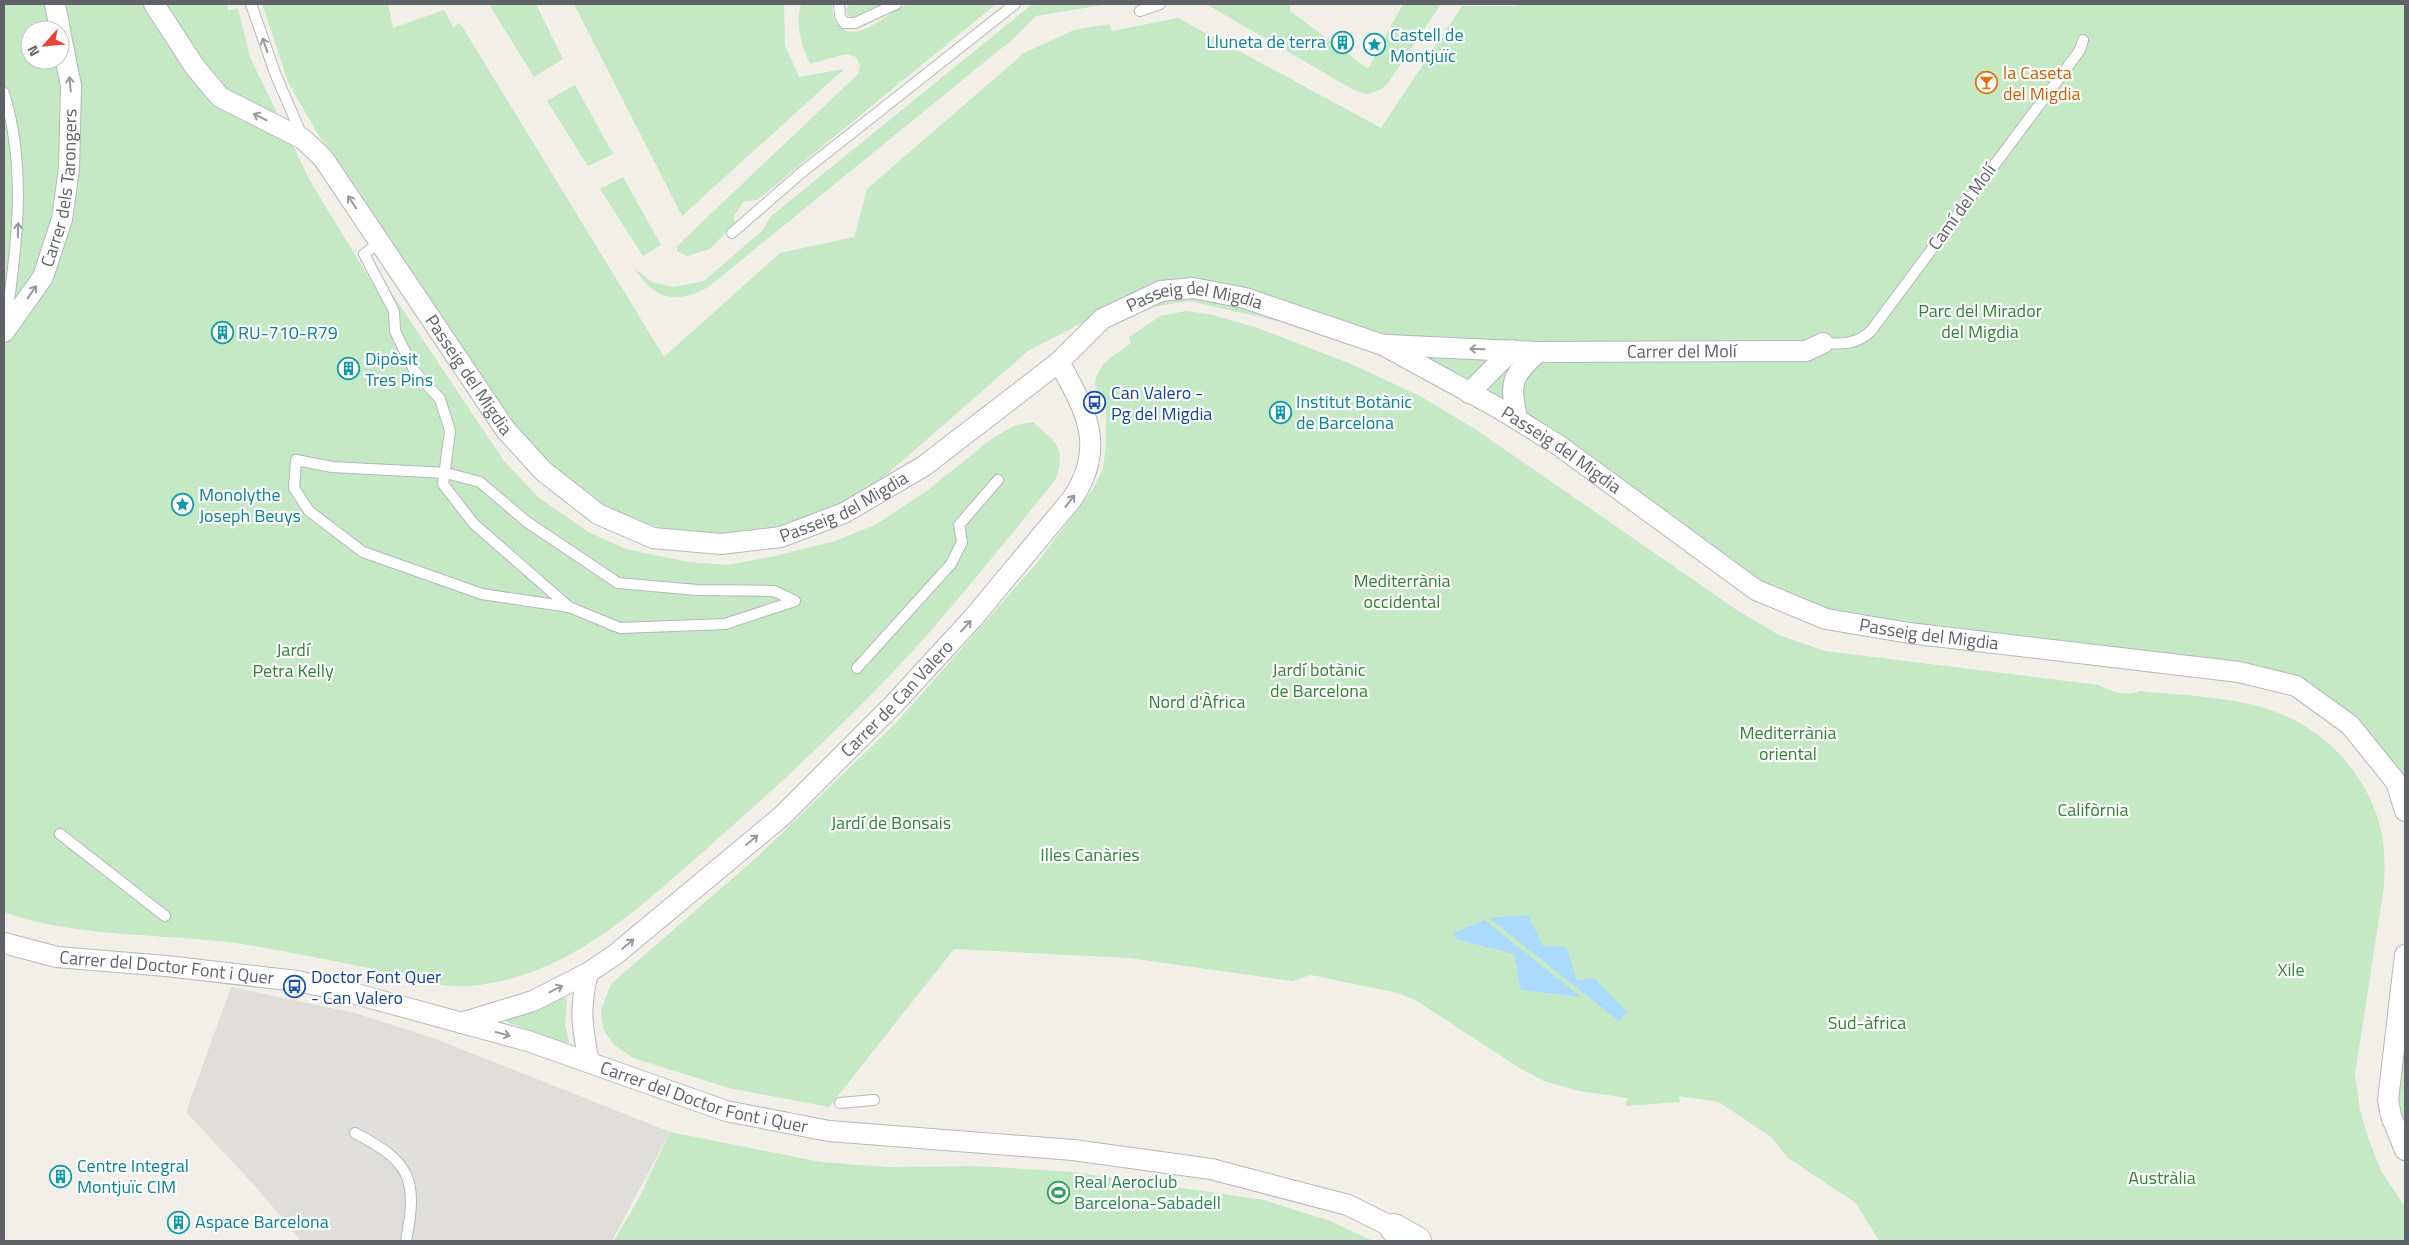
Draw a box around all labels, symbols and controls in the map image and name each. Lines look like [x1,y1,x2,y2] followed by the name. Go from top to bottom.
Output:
[20,20,70,70] north arrow
[1390,21,1463,69] place label: Castell de Montjuïc
[1206,28,1326,55] place label: Lluneta de terra
[1330,30,1354,54] building icon: Lluneta de terra
[1362,33,1386,57] place icon: Castell de Montjuïc
[260,38,270,54] one-way arrow
[21,42,45,60] text: N
[2003,59,2081,107] place label: la Caseta del Migdia
[1975,71,1999,95] bar icon: la Caseta del Migdia
[65,76,75,92] one-way arrow
[33,108,83,270] street label: Carrer dels Tarongers
[253,112,268,121] one-way arrow
[1921,156,2003,256] street label: Camí del Molí
[347,196,357,210] one-way arrow
[13,222,22,238] one-way arrow
[1121,274,1266,319] street label: Passeig del Migdia
[27,285,37,299] one-way arrow
[1918,297,2042,345] park label: Parc del Mirador del Migdia
[419,309,519,441] street label: Passeig del Migdia
[238,319,338,346] place label: RU-710-R79
[210,321,234,345] building icon: RU-710-R79
[1627,337,1739,365] street label: Carrer del Molí
[1470,344,1486,353] one-way arrow
[365,345,433,393] place label: Dipòsit Tres Pins
[337,357,361,381] building icon: Dipòsit Tres Pins
[1111,379,1212,427] place label: Can Valero - Pg del Migdia
[1296,388,1412,436] place label: Institut Botànic de Barcelona
[1083,391,1107,415] bus stop icon: Can Valero - Pg del Migdia
[1496,399,1627,500] street label: Passeig del Migdia
[1268,400,1292,424] building icon: Institut Botànic de Barcelona
[776,464,913,549] street label: Passeig del Migdia
[199,481,301,529] place label: Monolythe Joseph Beuys
[171,493,195,517] place icon: Monolythe Joseph Beuys
[1064,495,1075,508] one-way arrow
[1353,567,1451,615] park label: Mediterrània occidental
[1857,611,2000,656] street label: Passeig del Migdia
[960,620,972,633] one-way arrow
[834,634,959,763] street label: Carrer de Can Valero
[252,636,334,684] park label: Jardí Petra Kelly
[1270,656,1368,704] park label: Jardí botànic de Barcelona
[1148,688,1246,715] park label: Nord d'Àfrica
[1739,719,1837,767] park label: Mediterrània oriental
[2057,796,2129,823] park label: Califòrnia
[831,809,951,836] park label: Jardí de Bonsais
[746,835,759,846] one-way arrow
[1040,841,1140,868] park label: Illes Canàries
[621,939,634,950] one-way arrow
[58,943,275,991] street label: Carrer del Doctor Font i Quer
[2277,956,2305,983] park label: Xile
[311,963,441,1011] place label: Doctor Font Quer - Can Valero
[283,975,307,999] bus stop icon: Doctor Font Quer - Can Valero
[548,984,563,993] one-way arrow
[1828,1009,1906,1036] park label: Sud-àfrica
[495,1030,511,1039] one-way arrow
[597,1054,810,1140] street label: Carrer del Doctor Font i Quer
[77,1152,189,1200] place label: Centre Integral Montjuïc CIM
[49,1164,73,1188] building icon: Centre Integral Montjuïc CIM
[2128,1164,2196,1191] park label: Austràlia
[1074,1168,1221,1216] place label: Real Aeroclub Barcelona-Sabadell
[1046,1180,1070,1204] sports icon: Real Aeroclub Barcelona-Sabadell
[195,1208,329,1235] place label: Aspace Barcelona
[167,1210,191,1234] building icon: Aspace Barcelona

